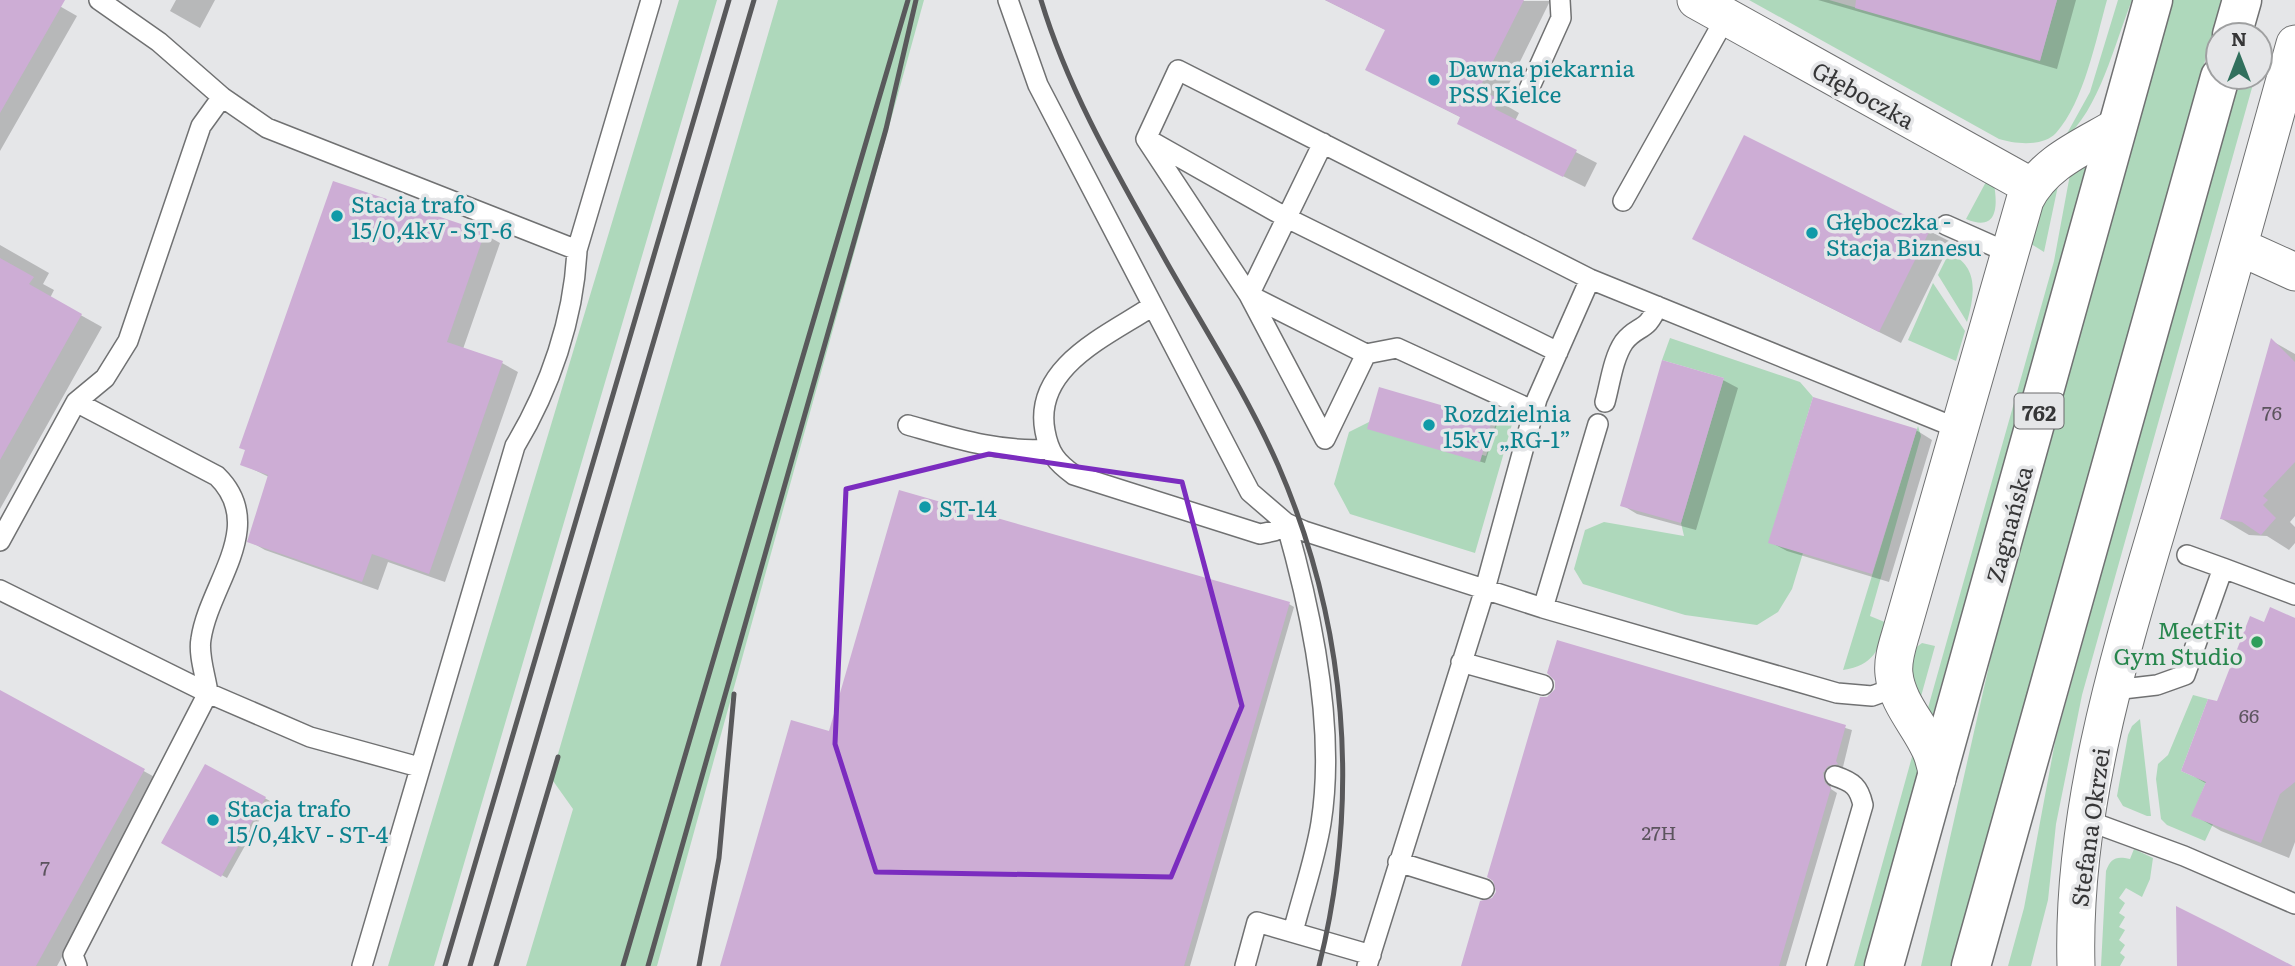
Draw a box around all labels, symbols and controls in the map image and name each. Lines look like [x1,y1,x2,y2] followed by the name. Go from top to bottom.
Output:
[2204,21,2274,91] north arrow
[2231,24,2247,52] text: N
[1448,50,1636,110] place label: Dawna piekarnia PSS Kielce
[1807,52,1922,136] street label: Głęboczka
[1426,72,1442,88] marker: Dawna piekarnia PSS Kielce
[351,186,512,246] place label: Stacja trafo 15/0,4kV - ST-6
[1826,203,1982,263] place label: Głęboczka - Stacja Biznesu
[329,208,345,224] marker: Stacja trafo 15/0,4kV - ST-6
[1804,225,1820,241] marker: Głęboczka - Stacja Biznesu
[2014,394,2064,428] road number: 762
[1443,395,1572,455] place label: Rozdzielnia 15kV „RG-1”
[2262,398,2282,426] house number: 76
[1421,417,1437,433] marker: Rozdzielnia 15kV „RG-1”
[1976,461,2040,586] street label: Zagnańska
[939,490,997,524] place label: ST-14
[917,499,933,515] marker: ST-14
[2114,612,2244,672] place label: MeetFit Gym Studio
[2249,634,2265,650] marker: MeetFit Gym Studio
[2239,701,2259,729] house number: 66
[2061,745,2117,909] street label: Stefana Okrzei
[227,790,389,850] place label: Stacja trafo 15/0,4kV - ST-4
[205,812,221,828] marker: Stacja trafo 15/0,4kV - ST-4
[1641,818,1677,846] house number: 27H
[40,853,50,881] house number: 7

